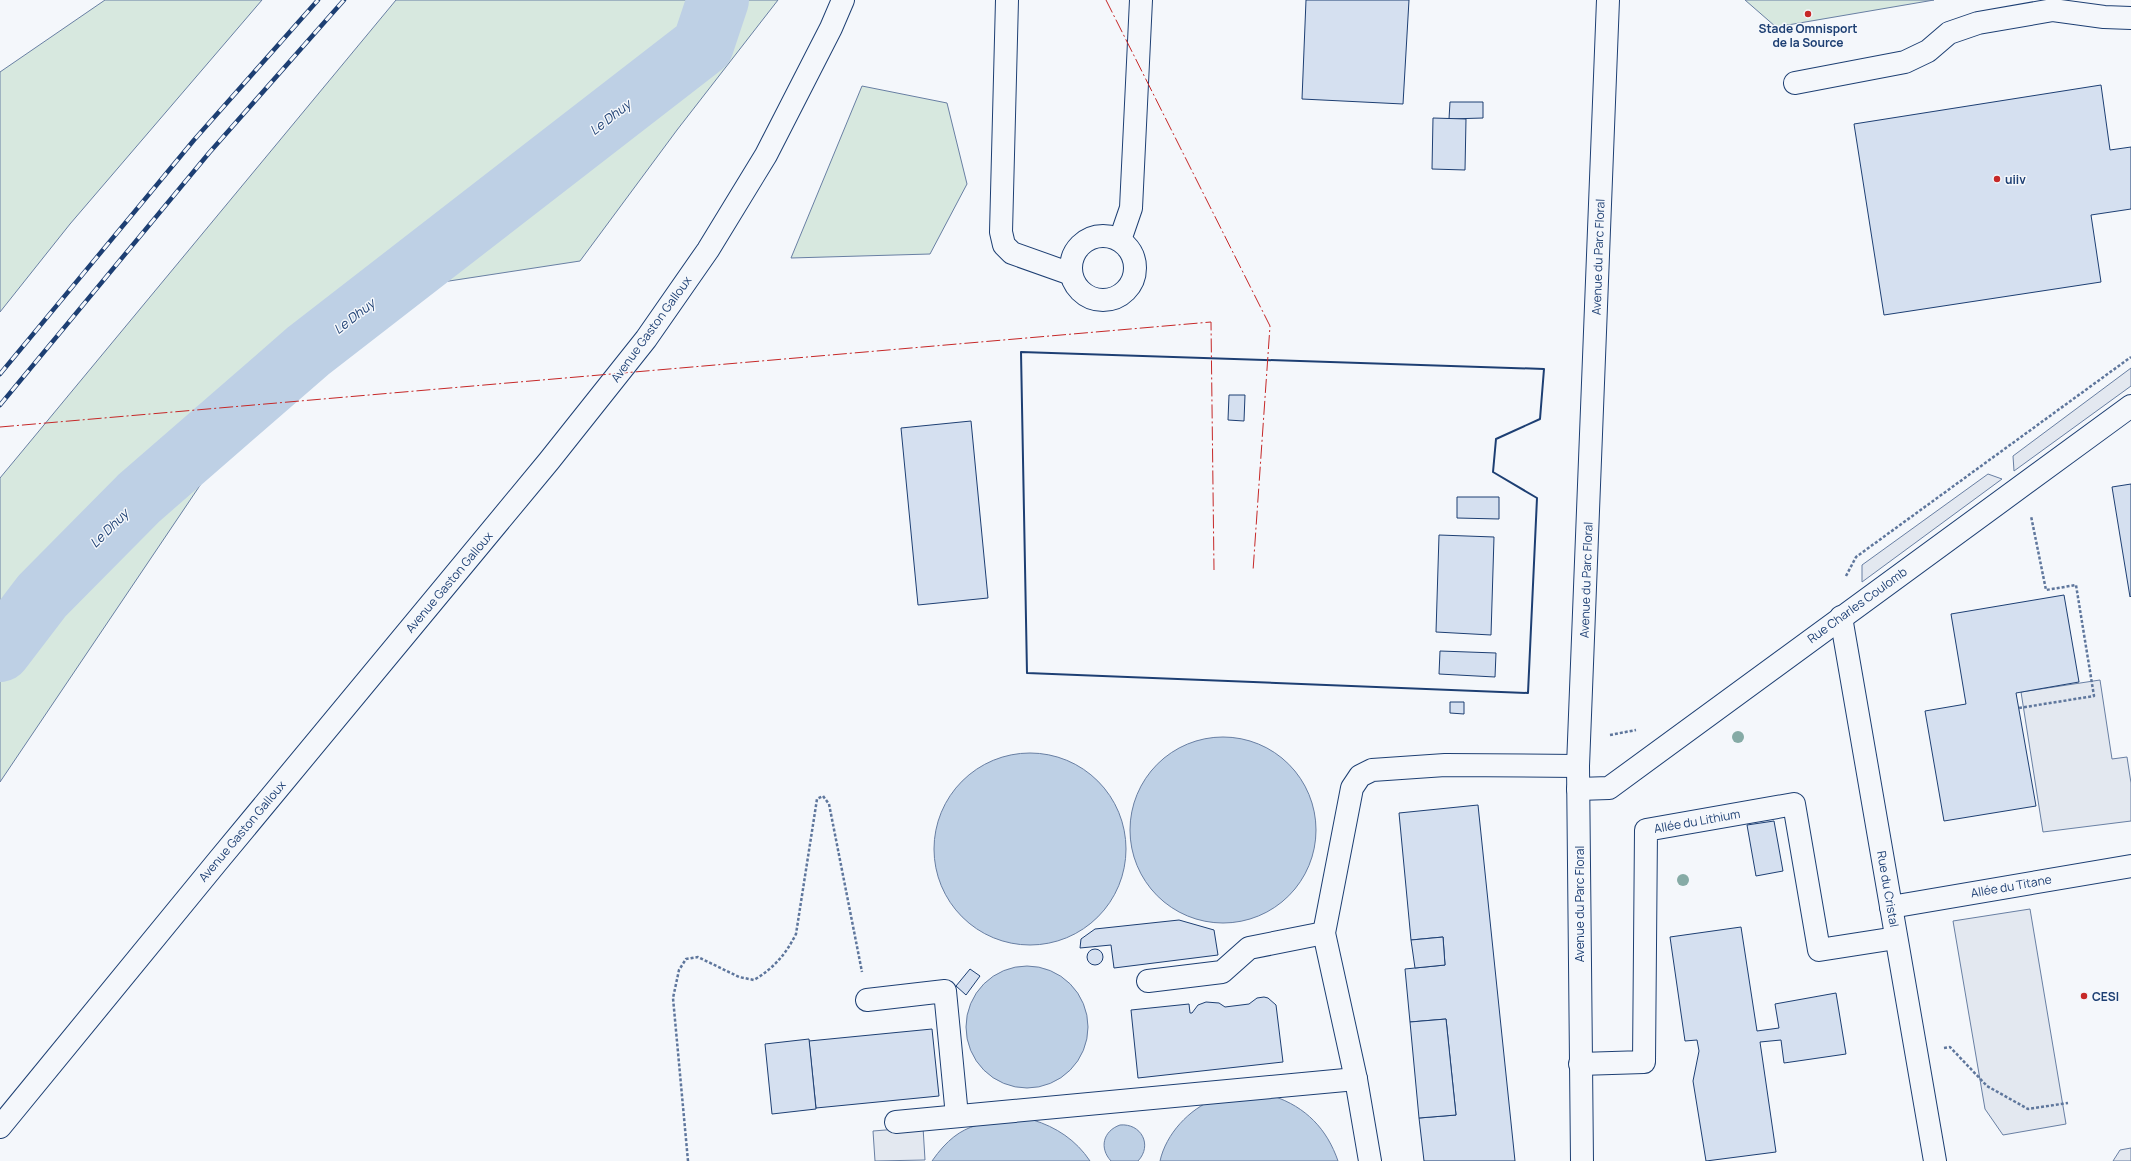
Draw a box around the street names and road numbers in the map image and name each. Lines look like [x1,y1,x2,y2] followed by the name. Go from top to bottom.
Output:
[1587,198,1609,316] street label: Avenue du Parc Floral
[607,272,696,386] street label: Avenue Gaston Galloux
[1575,521,1597,639] street label: Avenue du Parc Floral
[402,527,497,636] street label: Avenue Gaston Galloux
[1804,563,1910,647] street label: Rue Charles Coulomb
[195,776,290,885] street label: Avenue Gaston Galloux
[1653,805,1741,837] street label: Allée du Lithium
[1571,846,1588,962] street label: Avenue du Parc Floral
[1873,850,1903,928] street label: Rue du Cristal
[1969,871,2053,901] street label: Allée du Titane

